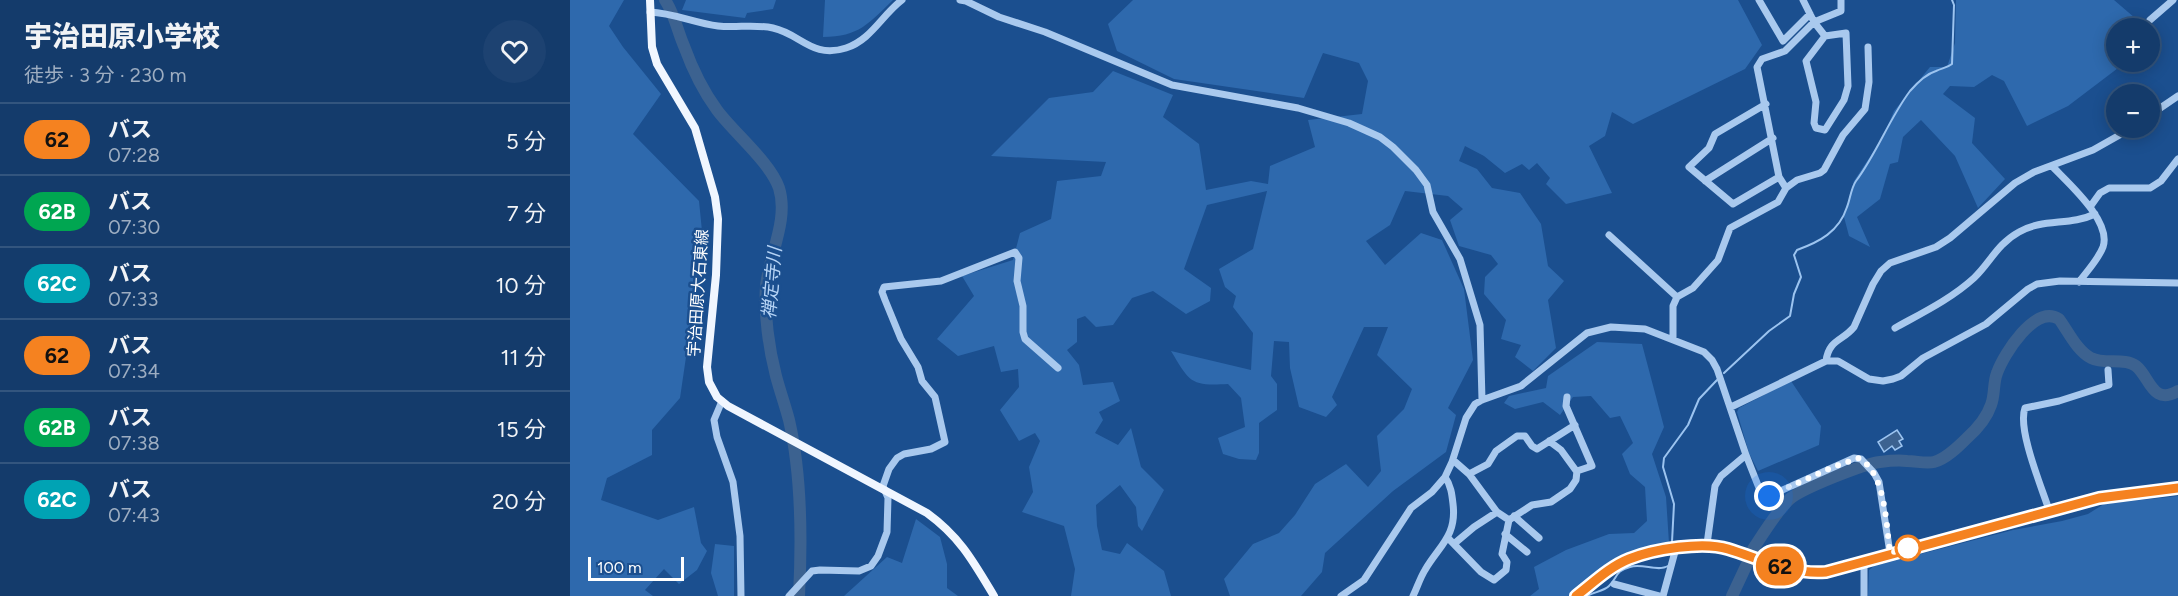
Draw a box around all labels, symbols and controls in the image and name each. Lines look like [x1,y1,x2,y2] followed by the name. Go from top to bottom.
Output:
[2106,18,2160,138] map controls
[2106,18,2160,72] button: +
[24,19,220,53] text: 宇治田原小学校
[483,20,546,83] button: heart
[24,63,187,87] text: 徒歩 · 3 分 · 230 m
[2106,84,2160,138] button: −
[108,116,152,143] text: バス
[45,127,69,152] text: 62
[506,128,546,155] text: 5 分
[108,143,160,167] text: 07:28
[108,188,152,215] text: バス
[38,199,76,224] text: 62B
[507,200,546,227] text: 7 分
[108,215,160,239] text: 07:30
[684,228,712,358] street label: 宇治田原大石東線
[758,244,786,320] water label: 禅定寺川
[108,260,152,287] text: バス
[37,271,77,296] text: 62C
[495,272,546,299] text: 10 分
[108,287,158,311] text: 07:33
[108,332,152,359] text: バス
[45,343,69,368] text: 62
[500,344,546,371] text: 11 分
[108,359,160,383] text: 07:34
[108,404,152,431] text: バス
[38,415,76,440] text: 62B
[497,416,546,443] text: 15 分
[108,431,160,455] text: 07:38
[108,476,152,503] text: バス
[1754,481,1784,511] your location
[37,487,77,512] text: 62C
[492,488,546,515] text: 20 分
[108,503,160,527] text: 07:43
[1895,535,1921,561] unlabelled marker
[1753,546,1807,586] line badge: 62
[588,554,684,582] scale bar
[1768,554,1792,579] text: 62
[597,558,642,577] text: 100 m

